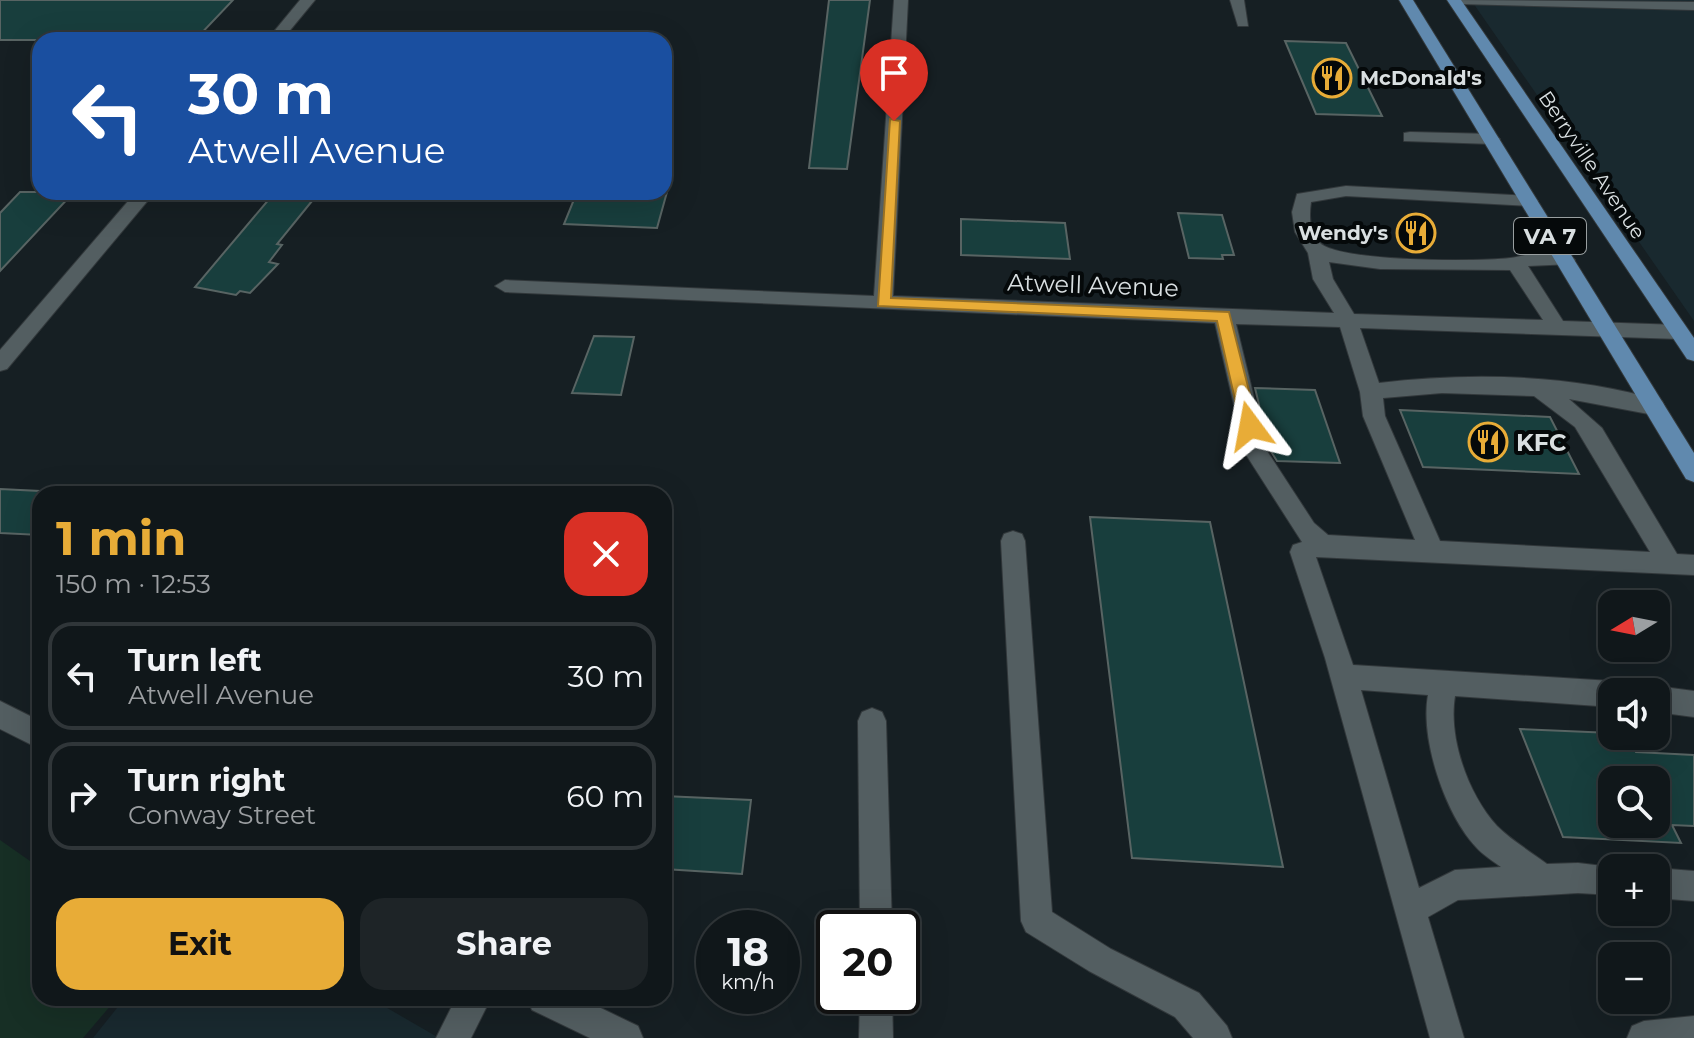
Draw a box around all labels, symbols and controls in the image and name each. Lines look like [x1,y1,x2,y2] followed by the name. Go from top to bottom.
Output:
[860,39,928,121] pin
[872,51,916,95] icon: arrive
[1311,57,1353,99] restaurant icon: McDonald's
[188,60,334,128] text: 30 m
[56,64,160,168] icon: left
[1360,66,1482,90] place label: McDonald's
[1534,86,1650,244] street label: Berryville Avenue
[188,128,445,172] text: Atwell Avenue
[1395,212,1437,254] restaurant icon: Wendy's
[1514,218,1586,254] road number: VA 7
[1298,221,1388,245] place label: Wendy's
[1007,268,1179,302] street label: Atwell Avenue
[1208,384,1292,468] position arrow
[1467,421,1509,463] restaurant icon: KFC
[1516,428,1566,457] place label: KFC
[56,509,186,567] text: 1 min
[564,512,648,596] button: close
[56,568,211,600] text: 150 m · 12:53
[1598,590,1670,662] north arrow
[1598,590,1670,1014] map controls
[128,642,261,679] text: Turn left
[60,654,104,698] icon: left
[568,658,644,695] text: 30 m
[1598,678,1670,750] button: sound
[128,679,314,711] text: Atwell Avenue
[128,762,285,799] text: Turn right
[1598,766,1670,838] button: search
[60,774,104,818] icon: right
[566,778,644,815] text: 60 m
[128,799,316,831] text: Conway Street
[1598,854,1670,926] button: +
[56,898,344,990] button: Exit
[360,898,648,990] button: Share
[816,910,920,1014] speed limit sign: 20
[727,927,769,976] text: 18
[1598,942,1670,1014] button: −
[721,970,775,994] text: km/h

